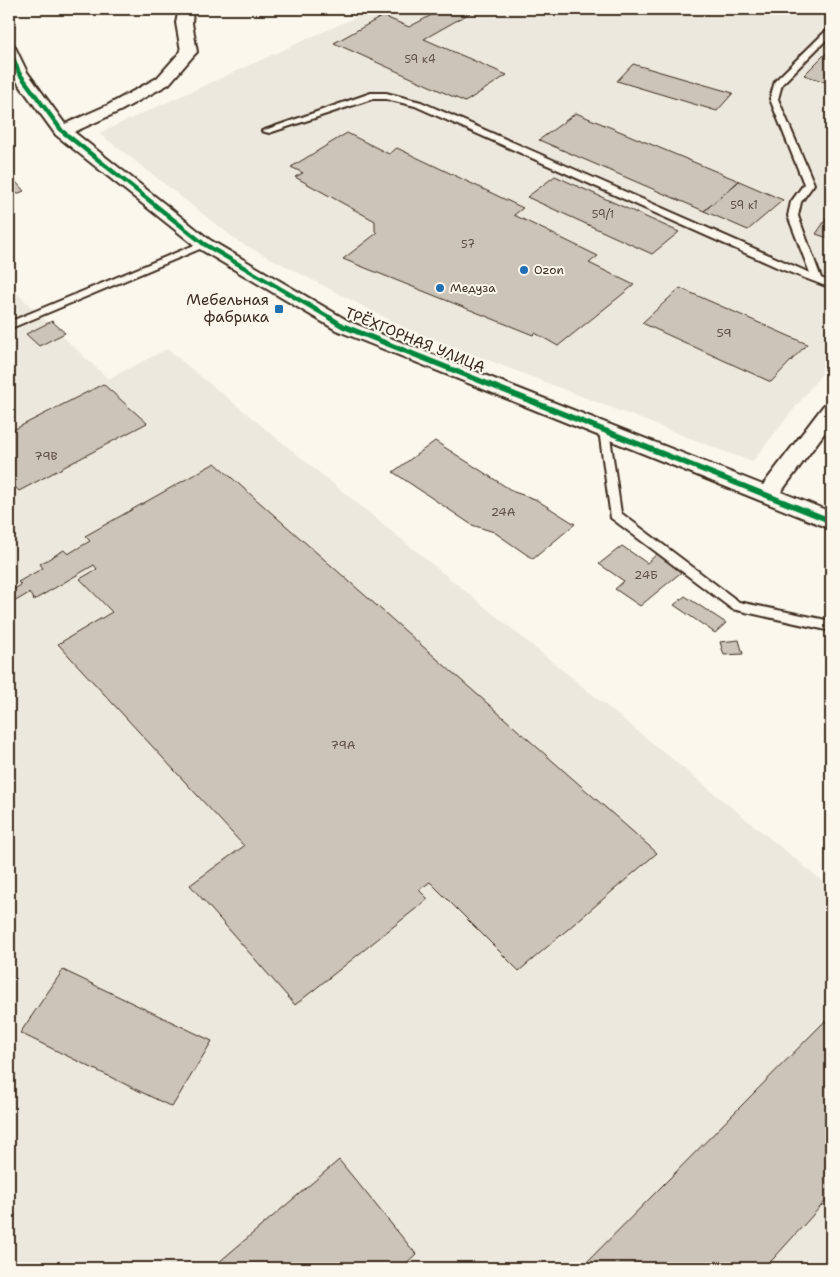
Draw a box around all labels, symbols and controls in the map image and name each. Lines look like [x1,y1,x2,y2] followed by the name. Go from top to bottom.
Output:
[404,52,436,67] house number: 59 к4
[730,198,758,213] house number: 59 к1
[592,207,614,222] house number: 59/1
[461,237,475,252] house number: 57
[534,262,564,278] place label: Ozon
[518,264,530,276] marker: Ozon
[450,280,496,296] place label: Медуза
[434,282,446,294] marker: Медуза
[186,290,270,327] place label: Мебельная фабрика
[273,303,285,315] marker: Мебельная фабрика
[342,303,488,377] street label: ТРЁХГОРНАЯ УЛИЦА
[716,325,732,341] house number: 59
[34,448,58,464] house number: 79В
[491,504,516,520] house number: 24А
[634,567,658,583] house number: 24Б
[330,737,356,753] house number: 79А

